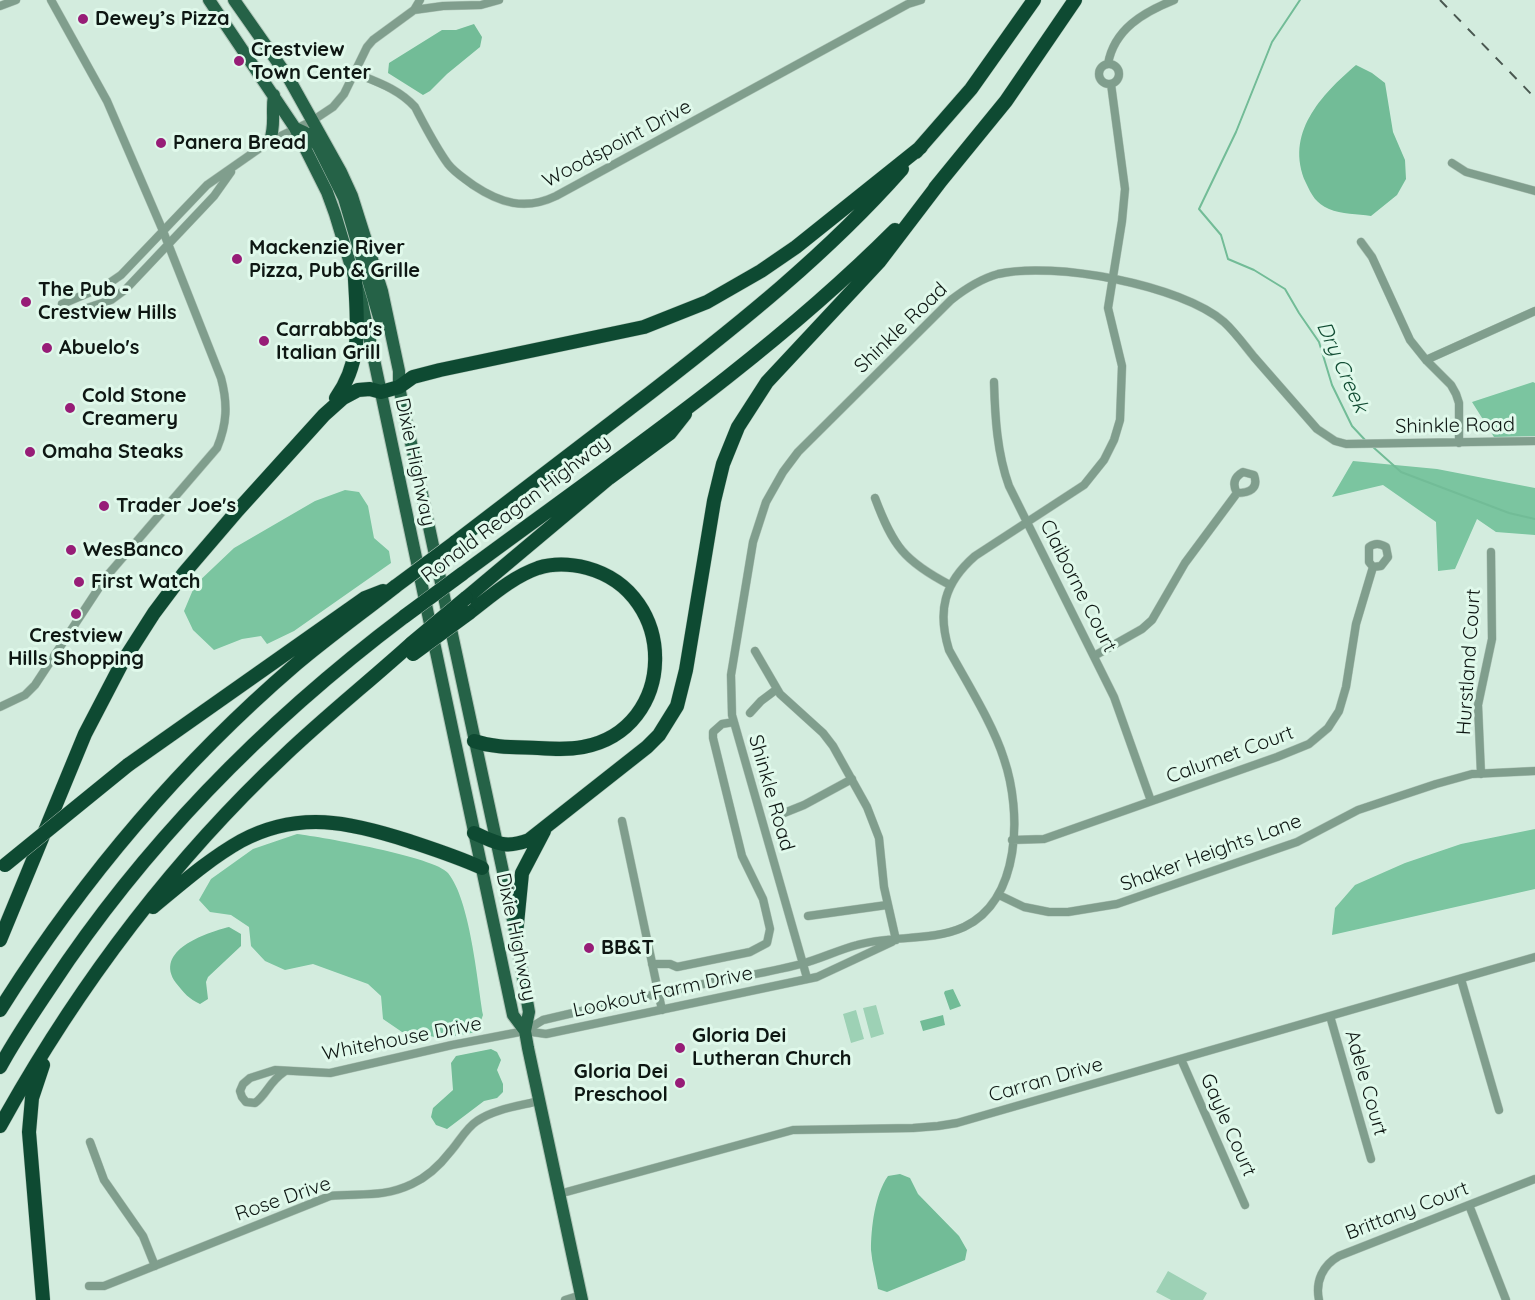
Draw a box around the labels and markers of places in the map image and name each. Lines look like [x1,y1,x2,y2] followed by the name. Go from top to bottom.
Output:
[95,7,229,31] place label: Dewey’s Pizza
[76,12,90,26] marker: Dewey’s Pizza
[251,38,371,85] place label: Crestview Town Center
[232,54,246,68] marker: Crestview Town Center
[173,131,306,155] place label: Panera Bread
[154,136,168,150] marker: Panera Bread
[249,236,420,283] place label: Mackenzie River Pizza, Pub & Grille
[230,252,244,266] marker: Mackenzie River Pizza, Pub & Grille
[38,278,177,325] place label: The Pub - Crestview Hills
[19,295,33,309] marker: The Pub - Crestview Hills
[276,318,382,365] place label: Carrabba's Italian Grill
[257,334,271,348] marker: Carrabba's Italian Grill
[59,336,139,360] place label: Abuelo's
[40,341,54,355] marker: Abuelo's
[82,384,187,431] place label: Cold Stone Creamery
[63,401,77,415] marker: Cold Stone Creamery
[42,440,183,464] place label: Omaha Steaks
[23,445,37,459] marker: Omaha Steaks
[116,494,236,518] place label: Trader Joe's
[97,499,111,513] marker: Trader Joe's
[83,538,183,562] place label: WesBanco
[64,543,78,557] marker: WesBanco
[91,570,200,594] place label: First Watch
[72,575,86,589] marker: First Watch
[69,607,83,621] marker: Crestview Hills Shopping
[8,624,144,671] place label: Crestview Hills Shopping
[601,936,654,960] place label: BB&T
[582,941,596,955] marker: BB&T
[692,1024,852,1071] place label: Gloria Dei Lutheran Church
[673,1041,687,1055] marker: Gloria Dei Lutheran Church
[574,1060,668,1107] place label: Gloria Dei Preschool
[673,1076,687,1090] marker: Gloria Dei Preschool

